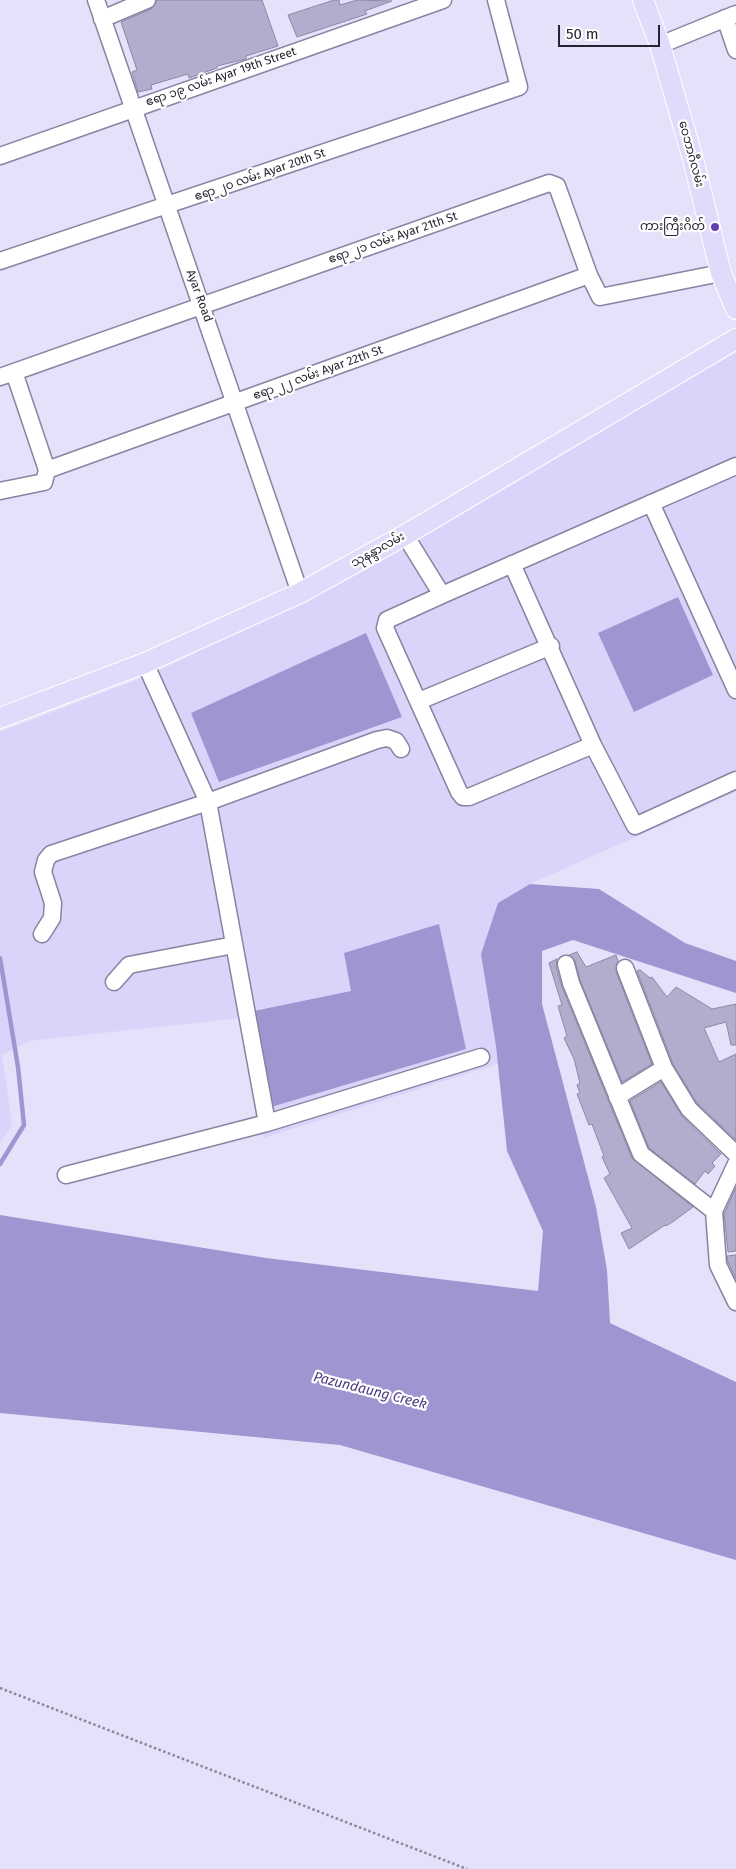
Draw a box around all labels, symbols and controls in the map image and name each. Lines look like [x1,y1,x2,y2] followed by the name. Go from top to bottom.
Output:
[561,15,664,47] scale bar
[566,25,599,43] text: 50 m
[144,44,298,110] street label: ဧရာ ၁၉ လမ်း Ayar 19th Street
[675,119,707,189] street label: ဝေဘာဂီလမ်း
[193,146,327,204] street label: ဧရာ ၂၀ လမ်း Ayar 20th St
[327,209,459,267] street label: ဧရာ ၂၁ လမ်း Ayar 21th St
[640,220,705,234] place label: ကားကြီးဂိတ်
[709,221,721,233] marker: ကားကြီးဂိတ်
[183,268,215,324] street label: Ayar Road
[251,343,385,403] street label: ဧရာ ၂၂ လမ်း Ayar 22th St
[349,529,407,571] street label: သုနန္ဒာလမ်း
[312,1369,428,1413] water label: Pazundaung Creek

